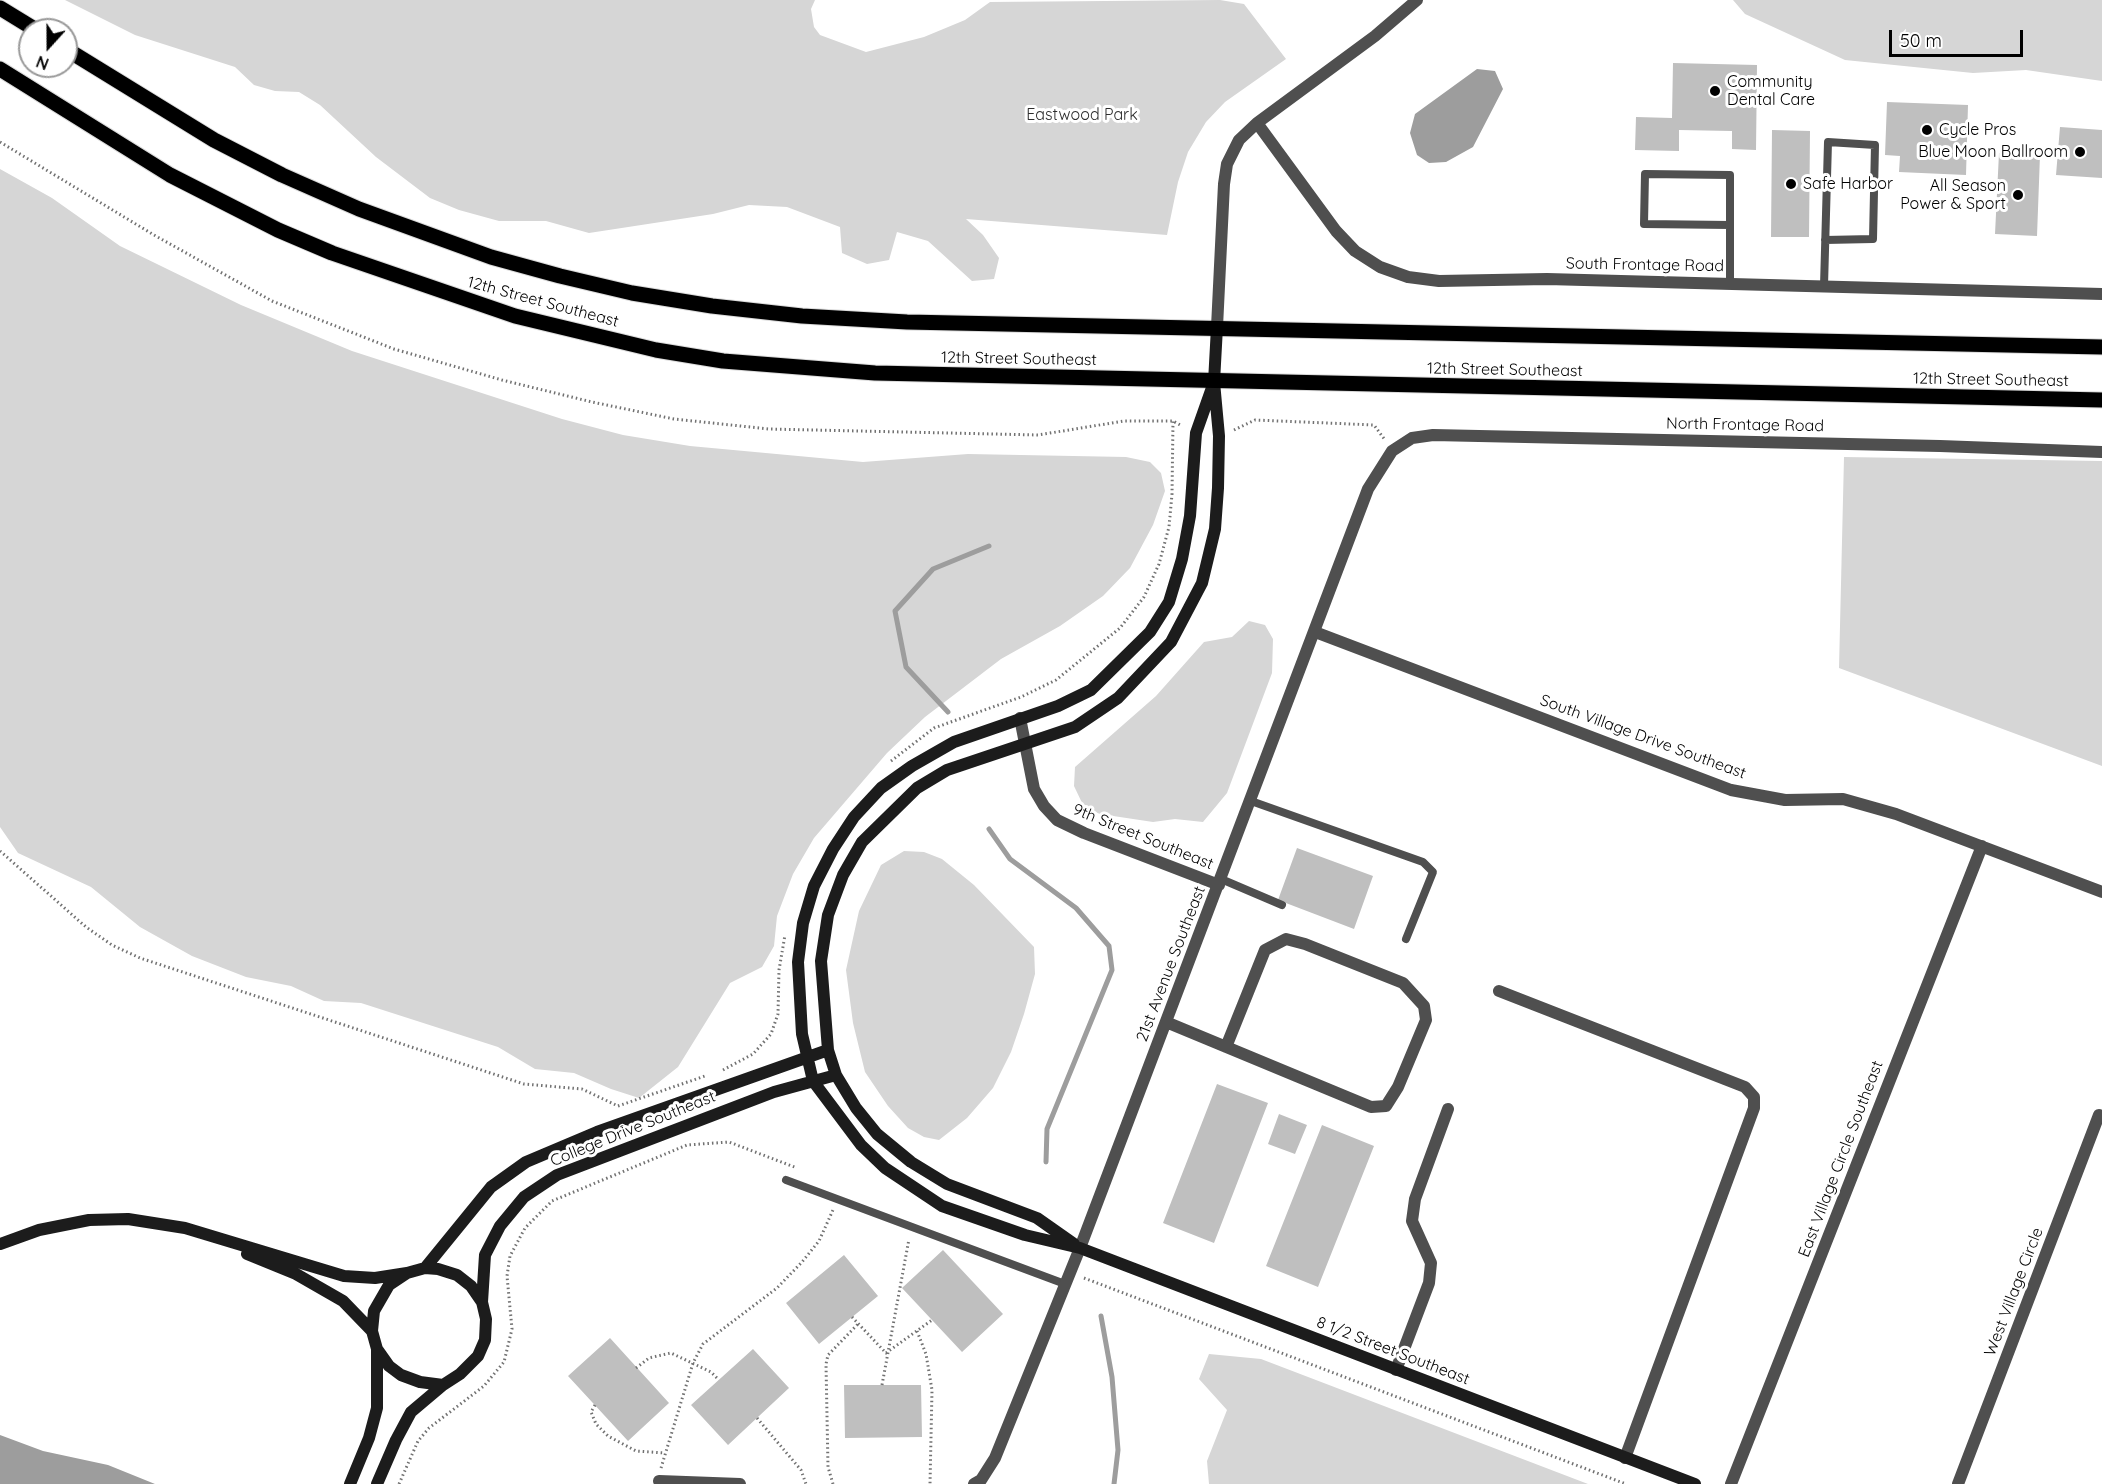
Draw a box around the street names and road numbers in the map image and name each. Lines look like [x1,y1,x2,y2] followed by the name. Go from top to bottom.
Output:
[1566,254,1724,276] street label: South Frontage Road
[465,273,621,331] street label: 12th Street Southeast
[941,348,1097,370] street label: 12th Street Southeast
[1427,359,1583,381] street label: 12th Street Southeast
[1913,369,2069,391] street label: 12th Street Southeast
[1666,414,1824,436] street label: North Frontage Road
[1537,691,1749,783] street label: South Village Drive Southeast
[1070,800,1216,874] street label: 9th Street Southeast
[1132,883,1210,1045] street label: 21st Avenue Southeast
[1795,1058,1887,1260] street label: East Village Circle Southeast
[548,1087,718,1171] street label: College Drive Southeast
[1981,1225,2047,1359] street label: West Village Circle
[1314,1313,1472,1389] street label: 8 1/2 Street Southeast

